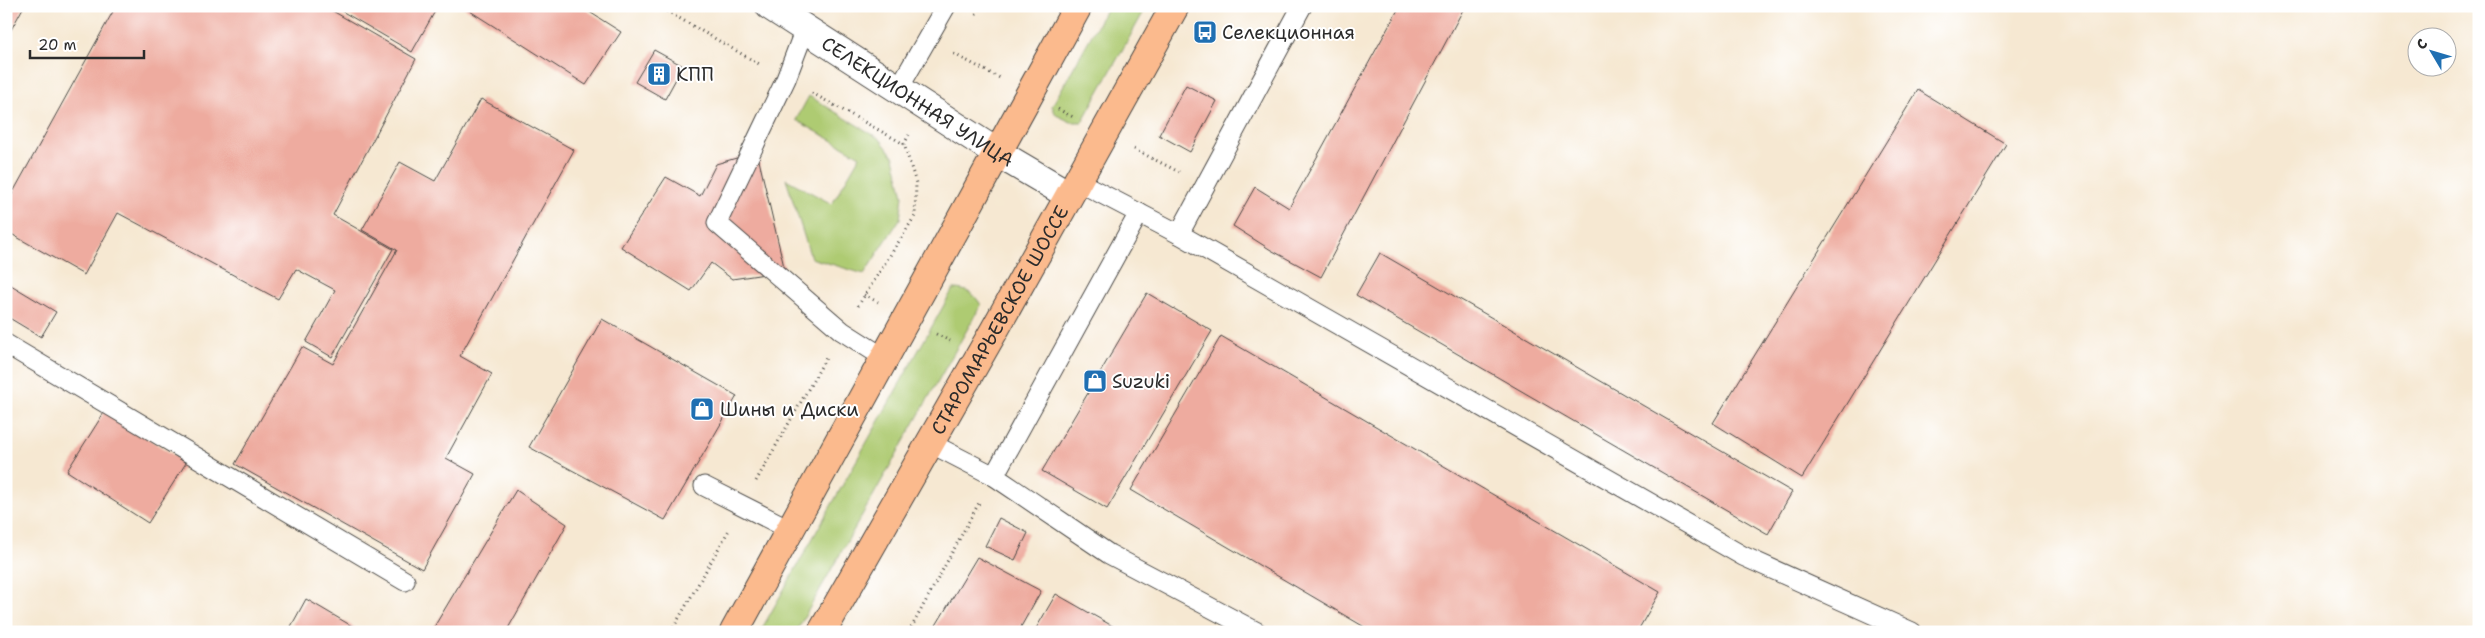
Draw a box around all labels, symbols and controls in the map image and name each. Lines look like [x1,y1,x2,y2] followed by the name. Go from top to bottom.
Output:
[1192,19,1218,45] bus stop icon: Селекционная
[1222,20,1355,45] place label: Селекционная
[30,28,144,60] scale bar
[2408,28,2458,78] north arrow
[817,31,1018,173] street label: СЕЛЕКЦИОННАЯ УЛИЦА
[38,35,77,55] text: 20 m
[2412,35,2431,53] text: С
[646,61,672,87] building icon: КПП
[676,62,714,87] place label: КПП
[925,201,1074,439] street label: СТАРОМАРЬЕВСКОЕ ШОССЕ
[1082,368,1108,394] shop icon: Suzuki
[1112,369,1170,394] place label: Suzuki
[689,396,715,422] shop icon: Шины и Диски
[720,397,859,422] place label: Шины и Диски

